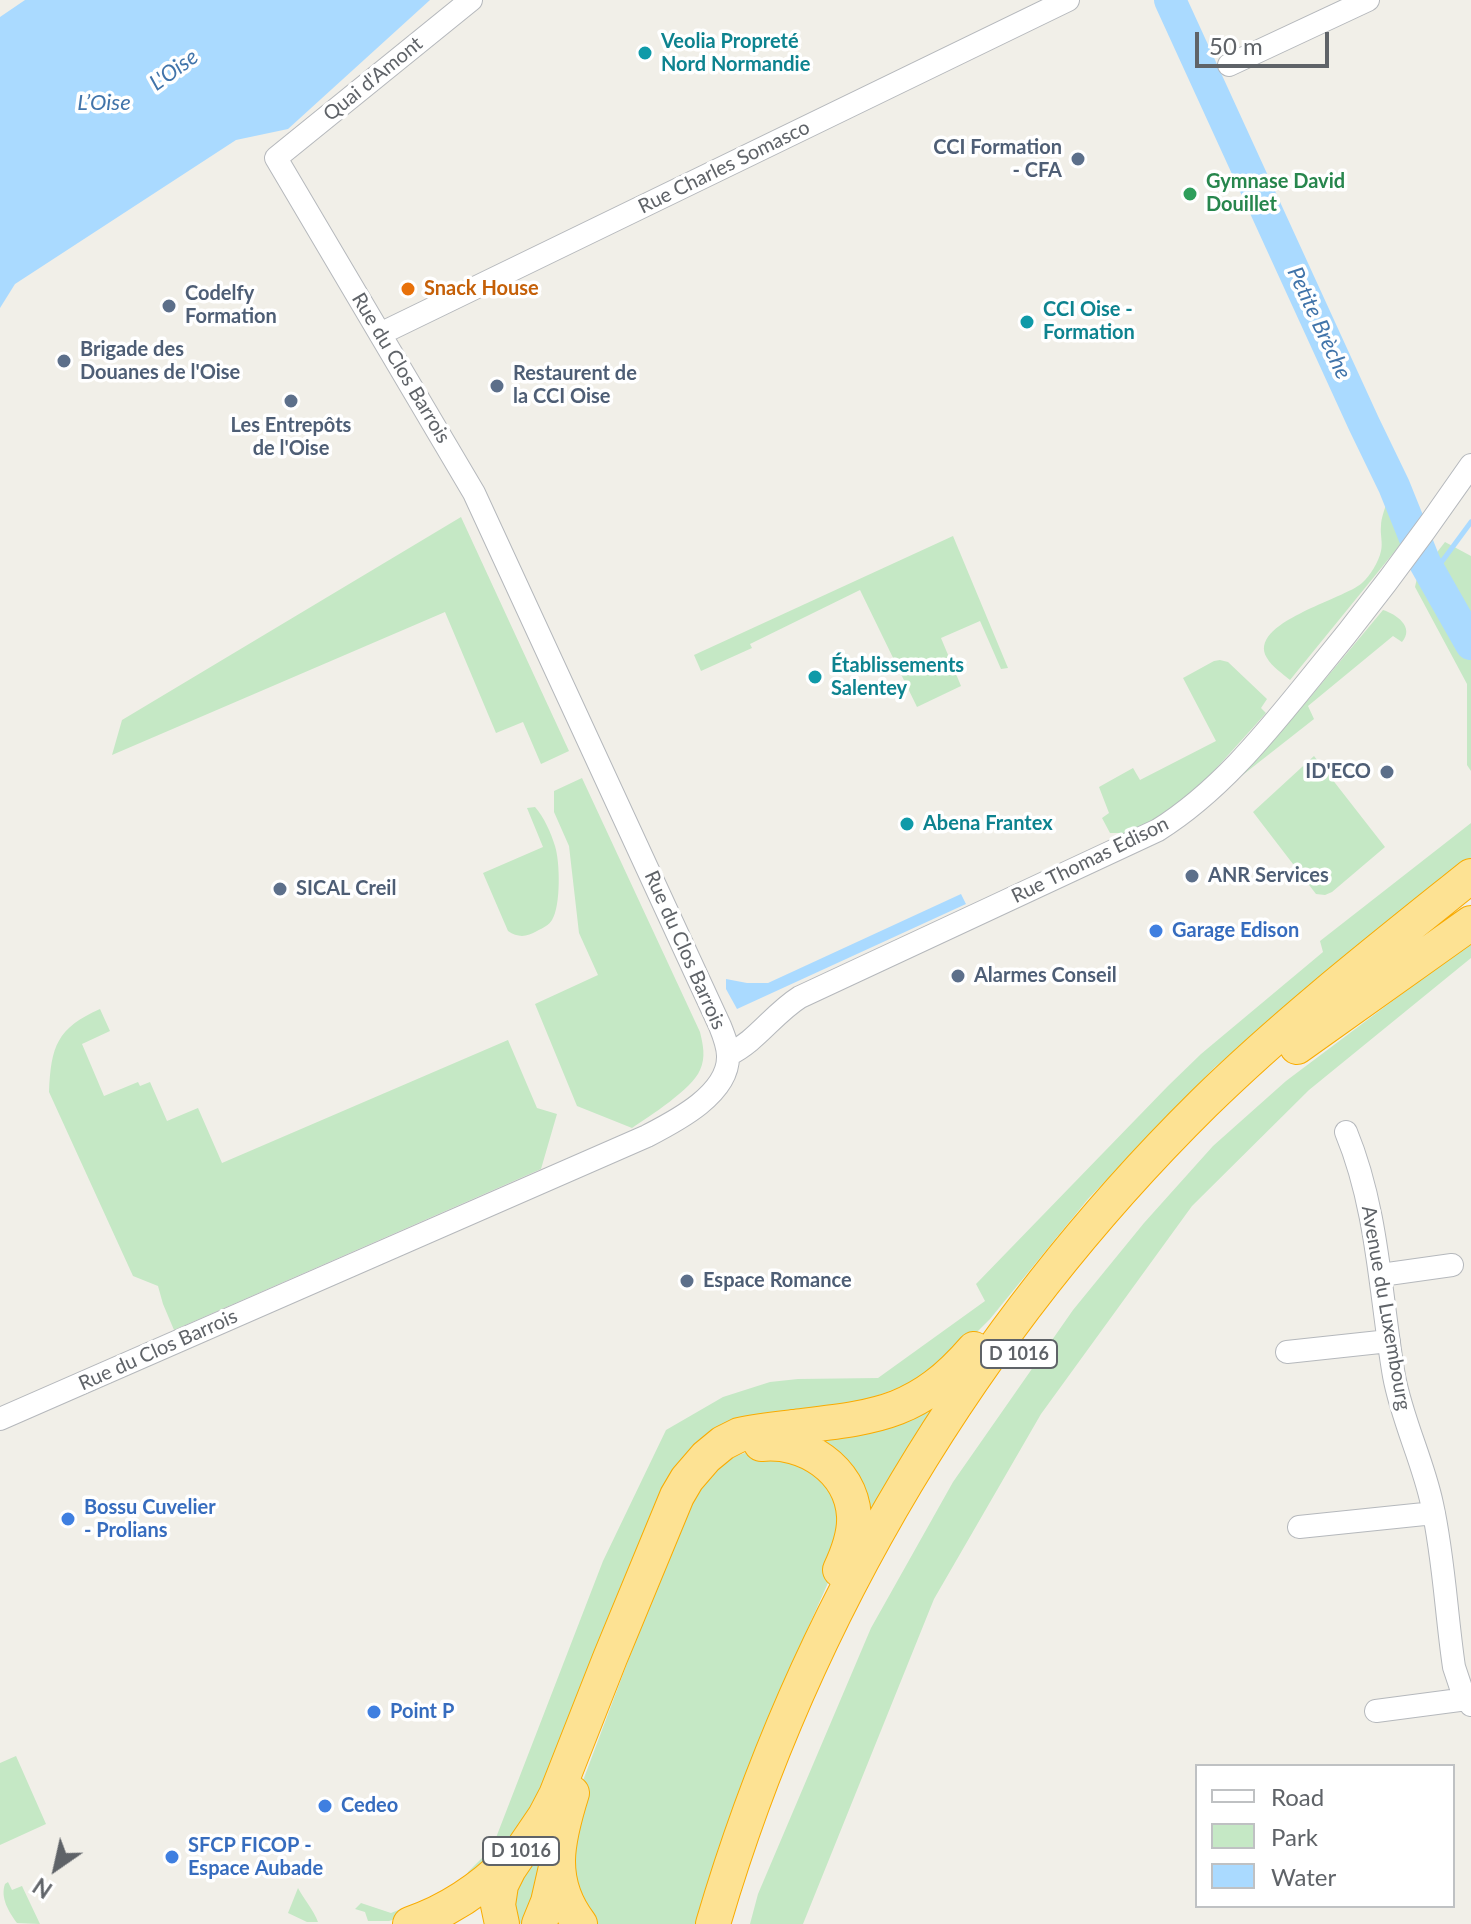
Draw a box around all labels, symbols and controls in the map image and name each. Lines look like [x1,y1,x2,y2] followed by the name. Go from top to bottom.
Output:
[1199,16,1333,66] scale bar
[661,30,810,77] place label: Veolia Propreté Nord Normandie
[1209,31,1263,60] text: 50 m
[319,32,427,126] street label: Quai d'Amont
[145,44,203,96] water label: L'Oise
[636,44,654,62] marker: Veolia Propreté Nord Normandie
[77,90,131,116] water label: L’Oise
[634,115,814,219] street label: Rue Charles Somasco
[933,136,1062,183] place label: CCI Formation - CFA
[1069,150,1087,168] marker: CCI Formation - CFA
[1206,170,1345,217] place label: Gymnase David Douillet
[1181,185,1199,203] marker: Gymnase David Douillet
[1281,263,1357,383] water label: Petite Brèche
[424,277,539,301] place label: Snack House
[399,280,417,298] marker: Snack House
[185,282,277,329] place label: Codelfy Formation
[347,288,455,448] street label: Rue du Clos Barrois
[160,297,178,315] marker: Codelfy Formation
[1043,298,1135,345] place label: CCI Oise - Formation
[1018,313,1036,331] marker: CCI Oise - Formation
[80,338,240,385] place label: Brigade des Douanes de l'Oise
[55,352,73,370] marker: Brigade des Douanes de l'Oise
[513,362,637,409] place label: Restaurent de la CCI Oise
[488,377,506,395] marker: Restaurent de la CCI Oise
[282,392,300,410] marker: Les Entrepôts de l'Oise
[231,414,351,461] place label: Les Entrepôts de l'Oise
[831,654,964,701] place label: Établissements Salentey
[806,668,824,686] marker: Établissements Salentey
[1305,760,1371,784] place label: ID'ECO
[1378,763,1396,781] marker: ID'ECO
[923,812,1053,836] place label: Abena Frantex
[1008,812,1172,908] street label: Rue Thomas Edison
[898,815,916,833] marker: Abena Frantex
[1208,864,1329,888] place label: ANR Services
[639,867,731,1033] street label: Rue du Clos Barrois
[1183,867,1201,885] marker: ANR Services
[296,877,396,901] place label: SICAL Creil
[271,880,289,898] marker: SICAL Creil
[1172,919,1299,943] place label: Garage Edison
[1147,922,1165,940] marker: Garage Edison
[974,964,1117,988] place label: Alarmes Conseil
[949,967,967,985] marker: Alarmes Conseil
[1356,1204,1416,1412] street label: Avenue du Luxembourg
[703,1269,852,1293] place label: Espace Romance
[678,1272,696,1290] marker: Espace Romance
[75,1304,241,1396] street label: Rue du Clos Barrois
[981,1340,1057,1368] road number: D 1016
[84,1496,216,1543] place label: Bossu Cuvelier - Prolians
[59,1510,77,1528] marker: Bossu Cuvelier - Prolians
[390,1700,454,1724] place label: Point P
[365,1703,383,1721] marker: Point P
[1195,1764,1455,1908] legend
[1271,1782,1324,1811] text: Road
[341,1794,398,1818] place label: Cedeo
[316,1797,334,1815] marker: Cedeo
[1271,1822,1318,1851] text: Park
[16,1828,96,1908] north arrow
[188,1834,323,1881] place label: SFCP FICOP - Espace Aubade
[483,1837,559,1865] road number: D 1016
[163,1848,181,1866] marker: SFCP FICOP - Espace Aubade
[1271,1862,1336,1891] text: Water
[28,1872,57,1904] text: N

